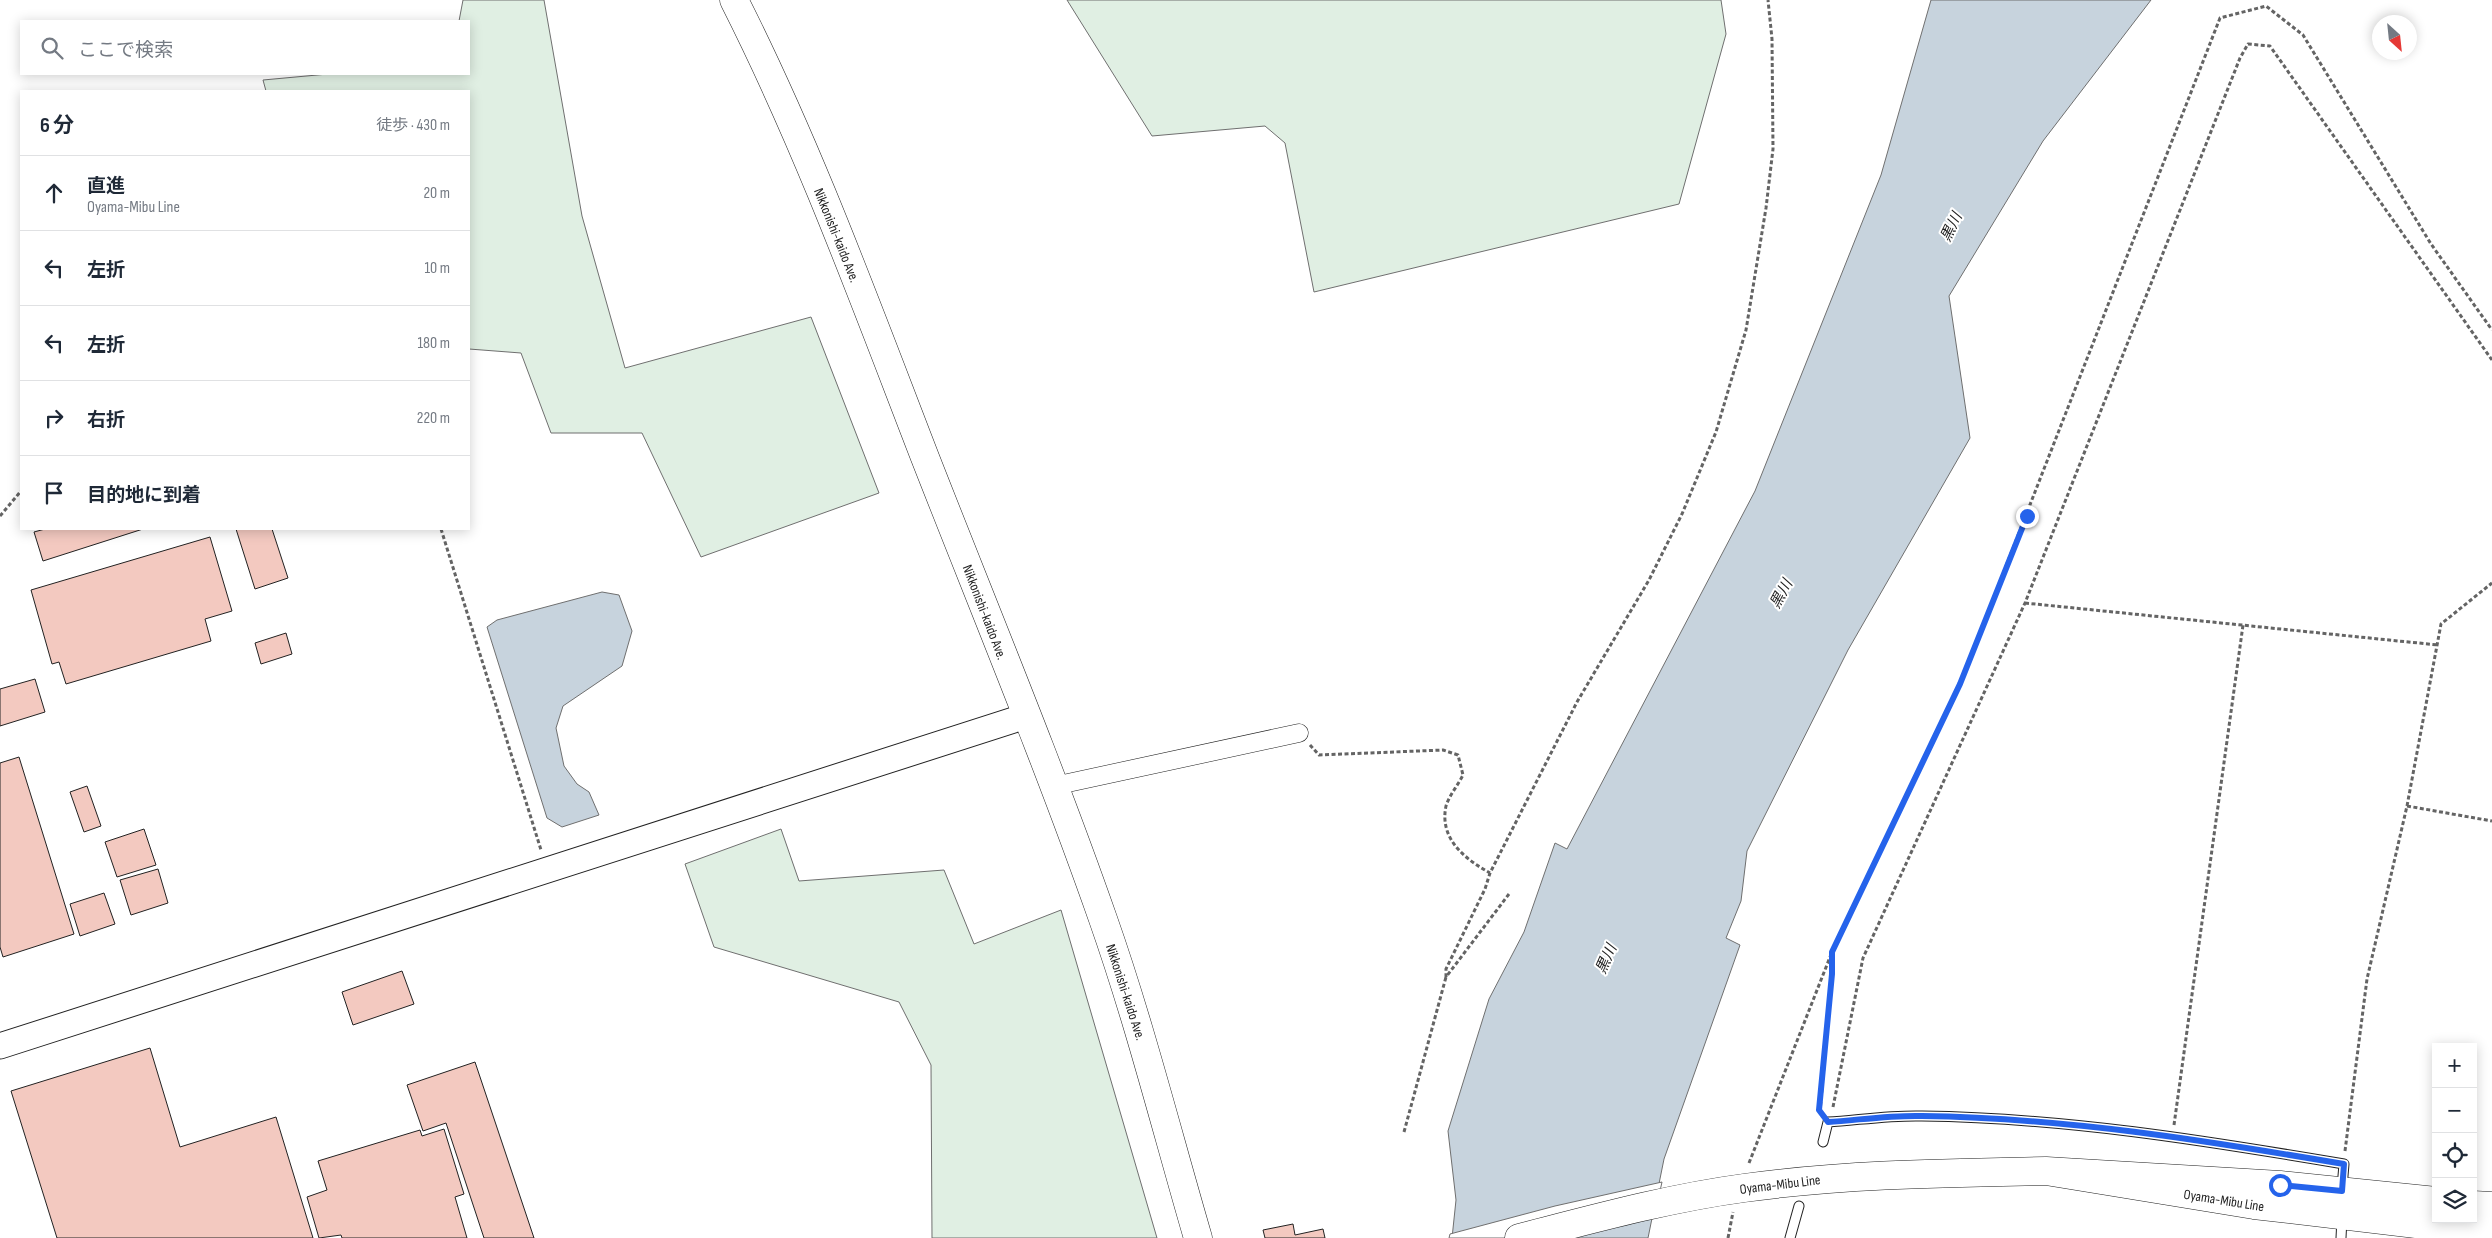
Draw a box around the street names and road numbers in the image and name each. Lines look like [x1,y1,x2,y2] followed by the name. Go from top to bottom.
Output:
[810,186,863,285] street label: Nikkonishi-kaido Ave.
[959,562,1010,662] street label: Nikkonishi-kaido Ave.
[1102,942,1149,1042] street label: Nikkonishi-kaido Ave.
[1739,1171,1821,1198] street label: Oyama-Mibu Line
[2182,1186,2265,1215] street label: Oyama-Mibu Line

